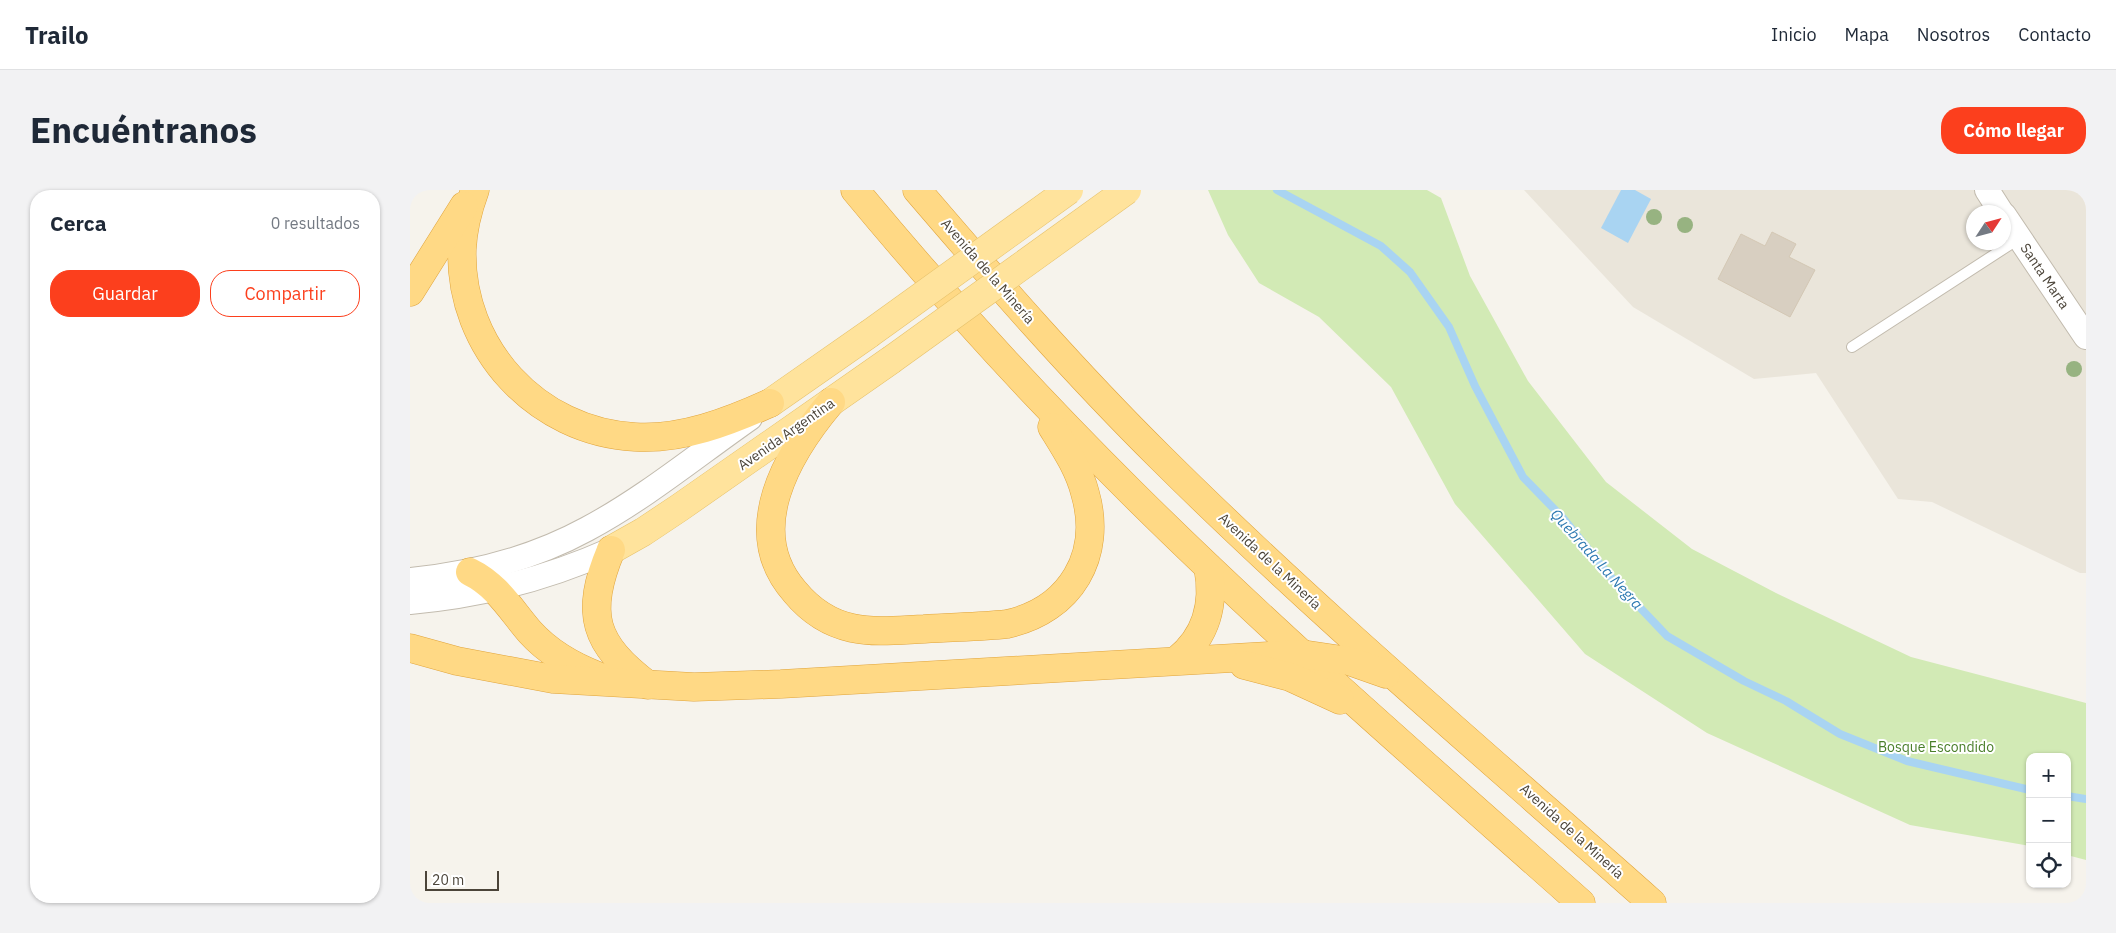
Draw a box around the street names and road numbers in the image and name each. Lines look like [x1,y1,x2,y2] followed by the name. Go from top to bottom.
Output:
[937,215,1039,328] street label: Avenida de la Minería
[2016,240,2074,313] street label: Santa Marta
[734,394,838,474] street label: Avenida Argentina
[1215,509,1325,614] street label: Avenida de la Minería
[1516,780,1628,883] street label: Avenida de la Minería

